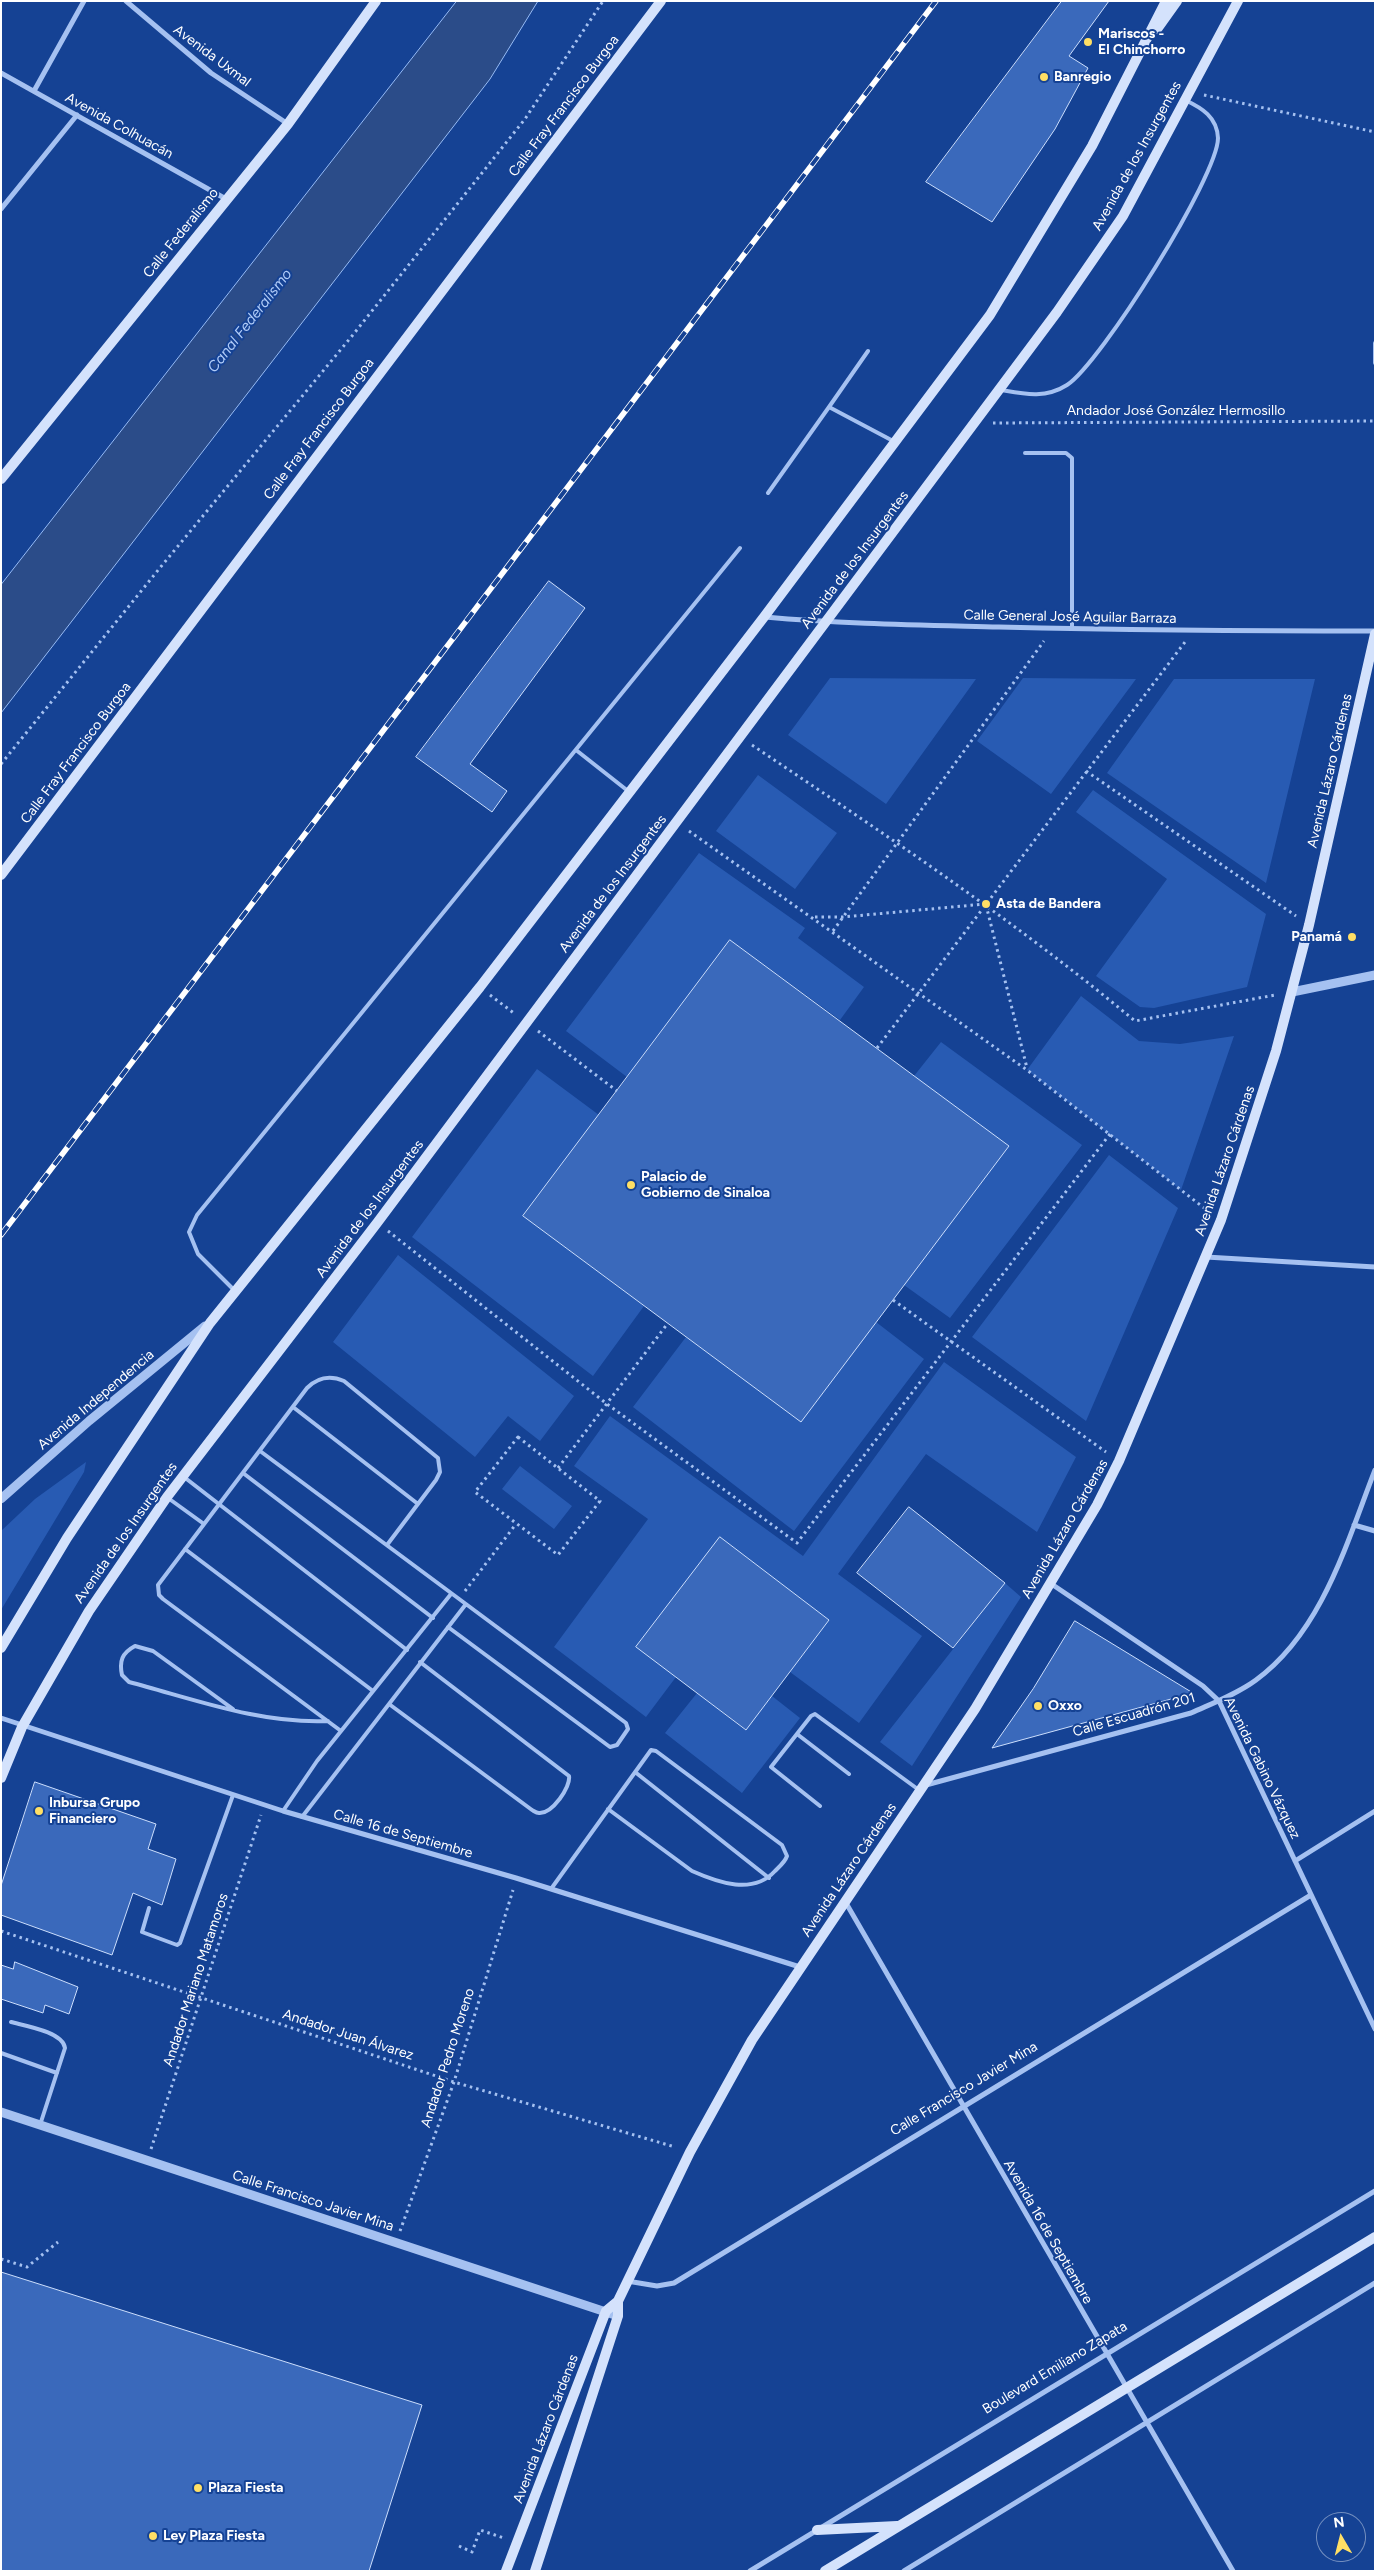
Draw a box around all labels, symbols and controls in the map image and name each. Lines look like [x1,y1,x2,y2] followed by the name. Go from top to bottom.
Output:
[170,21,254,91] street label: Avenida Uxmal
[1098,26,1185,58] place label: Mariscos - El Chinchorro
[505,32,623,180] street label: Calle Fray Francisco Burgoa
[1082,36,1094,48] marker: Mariscos - El Chinchorro
[1054,69,1111,85] place label: Banregio
[1038,71,1050,83] marker: Banregio
[1089,78,1185,234] street label: Avenida de los Insurgentes
[62,89,176,163] street label: Avenida Colhuacán
[140,185,222,281] street label: Calle Federalismo
[204,266,296,376] water label: Canal Federalismo
[260,355,378,503] street label: Calle Fray Francisco Burgoa
[1067,403,1285,419] street label: Andador José González Hermosillo
[798,488,912,632] street label: Avenida de los Insurgentes
[963,607,1177,627] street label: Calle General José Aguilar Barraza
[17,679,135,827] street label: Calle Fray Francisco Burgoa
[1304,692,1356,850] street label: Avenida Lázaro Cárdenas
[556,812,670,956] street label: Avenida de los Insurgentes
[996,896,1101,912] place label: Asta de Bandera
[980,898,992,910] marker: Asta de Bandera
[1291,929,1342,945] place label: Panamá
[1346,931,1358,943] marker: Panamá
[1191,1084,1259,1238] street label: Avenida Lázaro Cárdenas
[313,1137,427,1281] street label: Avenida de los Insurgentes
[641,1169,770,1202] place label: Palacio de Gobierno de Sinaloa
[625,1179,637,1191] marker: Palacio de Gobierno de Sinaloa
[34,1346,158,1454] street label: Avenida Independencia
[1018,1456,1112,1602] street label: Avenida Lázaro Cárdenas
[71,1459,181,1607] street label: Avenida de los Insurgentes
[1071,1689,1197,1741] street label: Calle Escuadrón 201
[1220,1694,1304,1842] street label: Avenida Gabino Vázquez
[1048,1698,1082,1714] place label: Oxxo
[1032,1700,1044,1712] marker: Oxxo
[49,1795,140,1828] place label: Inbursa Grupo Financiero
[798,1800,900,1940] street label: Avenida Lázaro Cárdenas
[33,1805,45,1817] marker: Inbursa Grupo Financiero
[331,1806,475,1862] street label: Calle 16 de Septiembre
[160,1891,232,2069] street label: Andador Mariano Matamoros
[418,1986,478,2130] street label: Andador Pedro Moreno
[280,2006,416,2064] street label: Andador Juan Álvarez
[887,2038,1041,2140] street label: Calle Francisco Javier Mina
[1000,2157,1096,2307] street label: Avenida 16 de Septiembre
[230,2167,396,2235] street label: Calle Francisco Javier Mina
[980,2318,1130,2418] street label: Boulevard Emiliano Zapata
[510,2352,582,2506] street label: Avenida Lázaro Cárdenas
[208,2480,283,2496] place label: Plaza Fiesta
[192,2482,204,2494] marker: Plaza Fiesta
[1316,2512,1366,2562] north arrow
[1332,2513,1346,2532] text: N
[163,2528,265,2544] place label: Ley Plaza Fiesta
[147,2530,159,2542] marker: Ley Plaza Fiesta

